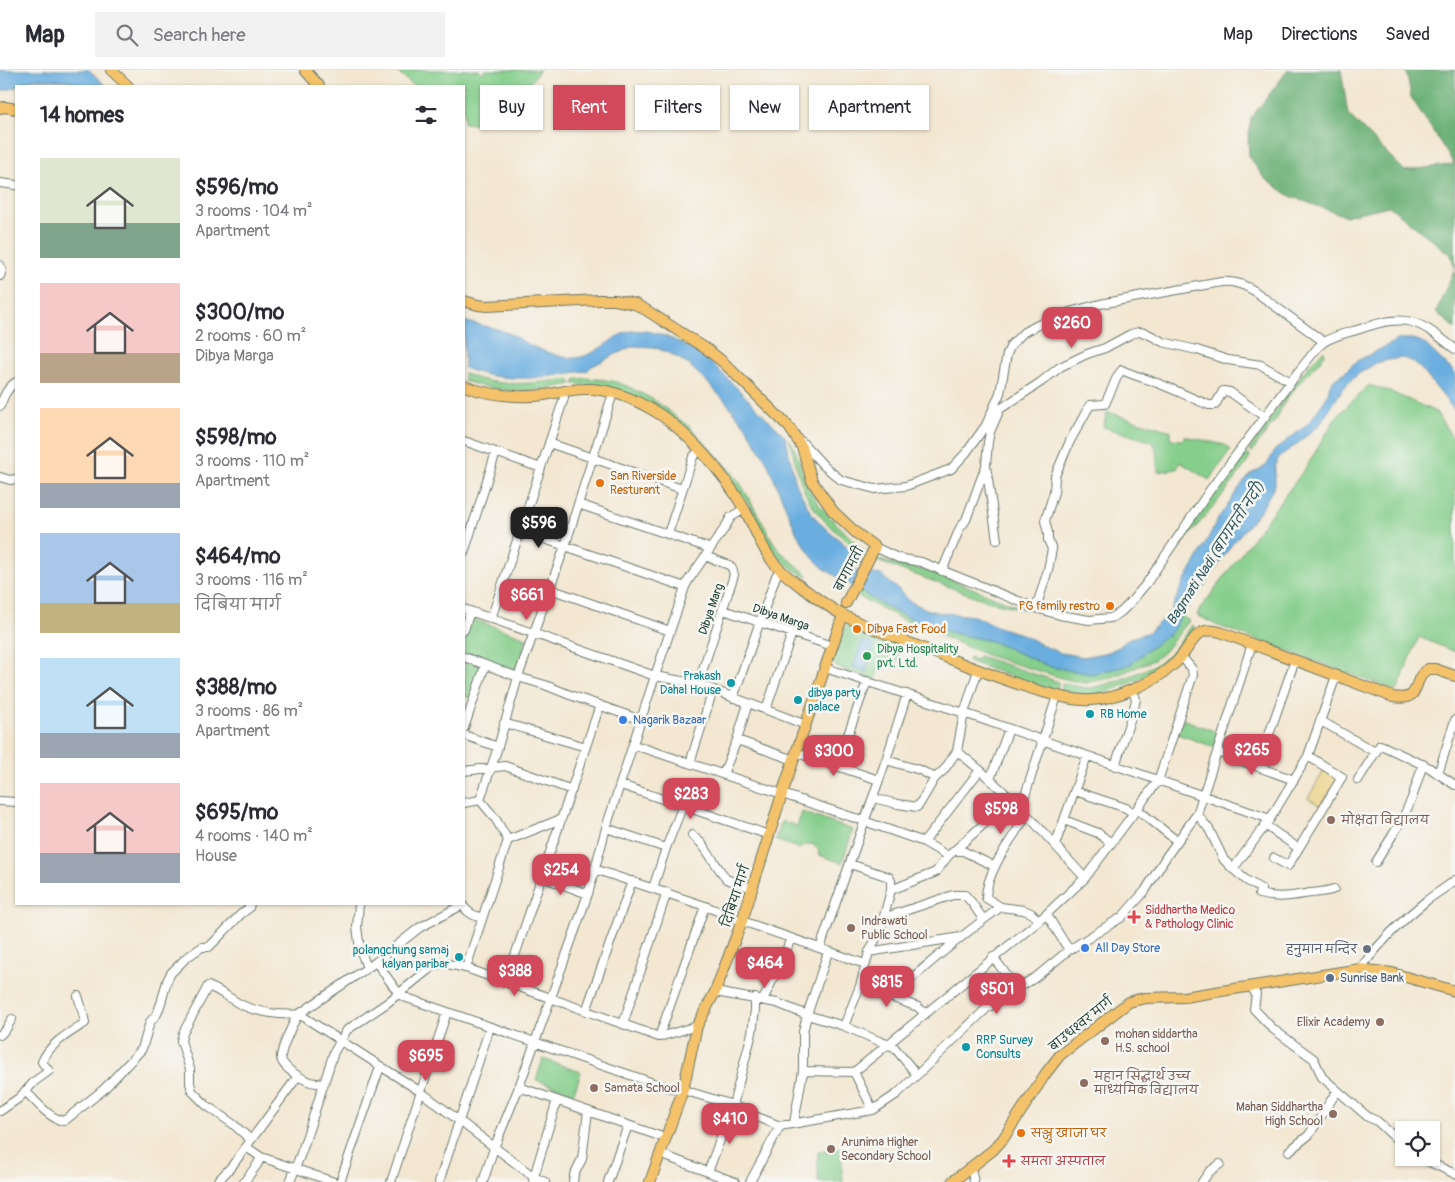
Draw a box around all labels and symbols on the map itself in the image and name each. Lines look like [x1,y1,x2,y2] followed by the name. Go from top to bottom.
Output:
[1042,306,1102,349] pin: $260
[610,469,676,498] place label: San Riverside Resturant
[594,477,606,489] marker: San Riverside Resturant
[1160,477,1268,628] water label: Bagmati Nadi (बागमती नदी)
[509,506,569,549] pin: $596
[829,543,868,595] street label: बागामती
[497,578,557,621] pin: $661
[696,581,727,637] street label: Dibya Marg
[1019,599,1101,614] place label: PG family restro
[1104,600,1116,612] marker: PG family restro
[751,601,812,634] street label: Dibya Marga
[867,622,946,637] place label: Dibya Fast Food
[851,623,863,635] marker: Dibya Fast Food
[877,642,958,671] place label: Dibya Hospitality pvt. Ltd.
[861,650,873,662] marker: Dibya Hospitality pvt. Ltd.
[660,669,721,698] place label: Prakash Dahal House
[725,677,737,689] marker: Prakash Dahal House
[808,686,861,715] place label: dibya party palace
[792,694,804,706] marker: dibya party palace
[1100,707,1147,722] place label: RB Home
[1084,708,1096,720] marker: RB Home
[633,713,707,728] place label: Nagarik Bazaar
[617,714,629,726] marker: Nagarik Bazaar
[804,734,864,777] pin: $300
[1222,734,1282,776] pin: $265
[661,778,721,820] pin: $283
[971,792,1031,835] pin: $598
[1340,810,1431,828] place label: मोक्षदा विद्यालय
[1325,814,1337,826] marker: मोक्षदा विद्यालय
[531,854,591,896] pin: $254
[717,862,754,930] street label: दिबिया मार्ग
[1145,903,1236,932] place label: Siddhartha Medico & Pathology Clinic
[1127,910,1141,924] marker: Siddhartha Medico & Pathology Clinic
[861,914,928,943] place label: Indrawati Public School
[845,922,857,934] marker: Indrawati Public School
[1285,940,1358,957] place label: हनुमान मन्दिर
[1095,941,1160,956] place label: All Day Store
[1079,942,1091,954] marker: All Day Store
[353,943,450,972] place label: polangchung samaj kalyan paribar
[1361,943,1373,955] marker: हनुमान मन्दिर
[735,946,795,989] pin: $464
[453,951,465,963] marker: polangchung samaj kalyan paribar
[485,954,545,997] pin: $388
[857,966,917,1008] pin: $815
[1340,971,1404,986] place label: Sunrise Bank
[967,972,1027,1015] pin: $501
[1324,972,1336,984] marker: Sunrise Bank
[1045,992,1117,1055] street label: बाउधश्वर मार्ग
[1297,1015,1370,1030] place label: Elixir Academy
[1374,1016,1386,1028] marker: Elixir Academy
[1115,1027,1198,1056] place label: mohan siddartha H.S. school
[976,1033,1033,1062] place label: RRP Survey Consults
[1099,1035,1111,1047] marker: mohan siddartha H.S. school
[396,1040,456,1082] pin: $695
[960,1041,972,1053] marker: RRP Survey Consults
[1093,1066,1200,1098] place label: महान सिद्धार्थ उच्च माध्यमिक विद्यालय
[1078,1077,1090,1089] marker: महान सिद्धार्थ उच्च माध्यमिक विद्यालय
[604,1081,680,1096] place label: Samata School
[588,1082,600,1094] marker: Samata School
[1236,1100,1323,1129] place label: Mahan Siddhartha High School
[700,1102,760,1145] pin: $410
[1327,1108,1339,1120] marker: Mahan Siddhartha High School
[1030,1126,1108,1143] place label: सञ्जु खाजा घर
[1015,1127,1027,1139] marker: सञ्जु खाजा घर
[841,1135,931,1164] place label: Arunima Higher Secondary School
[825,1143,837,1155] marker: Arunima Higher Secondary School
[1002,1154,1016,1168] marker: समता अस्पताल
[1020,1154,1107,1169] place label: समता अस्पताल

